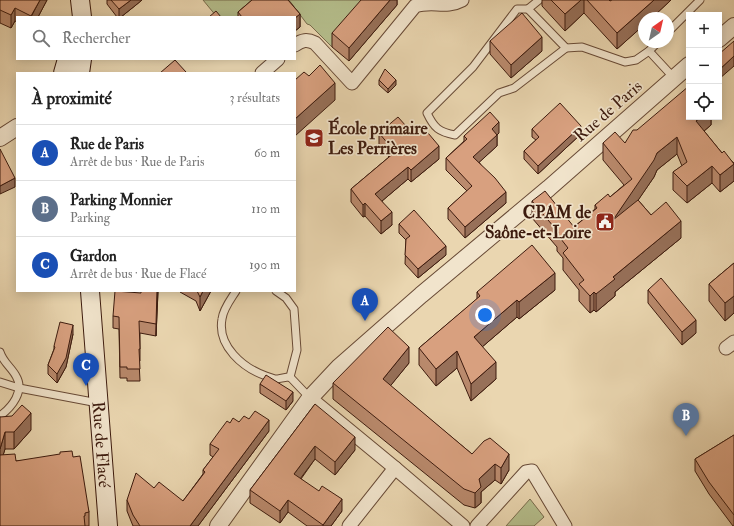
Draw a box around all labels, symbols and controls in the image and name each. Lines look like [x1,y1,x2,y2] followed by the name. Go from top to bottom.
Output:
[638,12,674,48] north arrow
[686,12,722,120] map controls
[686,12,722,48] button: +
[16,16,296,60] search box
[30,27,52,49] icon: search
[62,29,130,48] text: Rechercher
[686,48,722,84] button: −
[570,75,647,146] street label: Rue de Paris
[686,84,722,120] button: locate
[32,88,112,109] text: À proximité
[229,90,280,106] text: 3 résultats
[328,116,428,159] place label: École primaire Les Perrières
[303,127,325,149] school or university icon: École primaire Les Perrières
[70,135,144,154] text: Rue de Paris
[41,145,49,161] text: A
[254,145,280,161] text: 60 m
[70,154,204,170] text: Arrêt de bus · Rue de Paris
[70,191,172,210] text: Parking Monnier
[41,201,49,217] text: B
[251,201,280,217] text: 110 m
[485,202,592,243] place label: CPAM de Saône-et-Loire
[70,210,110,226] text: Parking
[594,211,616,233] public building icon: CPAM de Saône-et-Loire
[70,247,117,266] text: Gardon
[40,257,50,273] text: C
[249,257,280,273] text: 190 m
[70,266,207,282] text: Arrêt de bus · Rue de Flacé
[352,288,378,321] pin: A
[475,305,495,325] your location
[73,353,99,386] pin: C
[88,401,116,489] street label: Rue de Flacé
[673,403,699,436] pin: B

